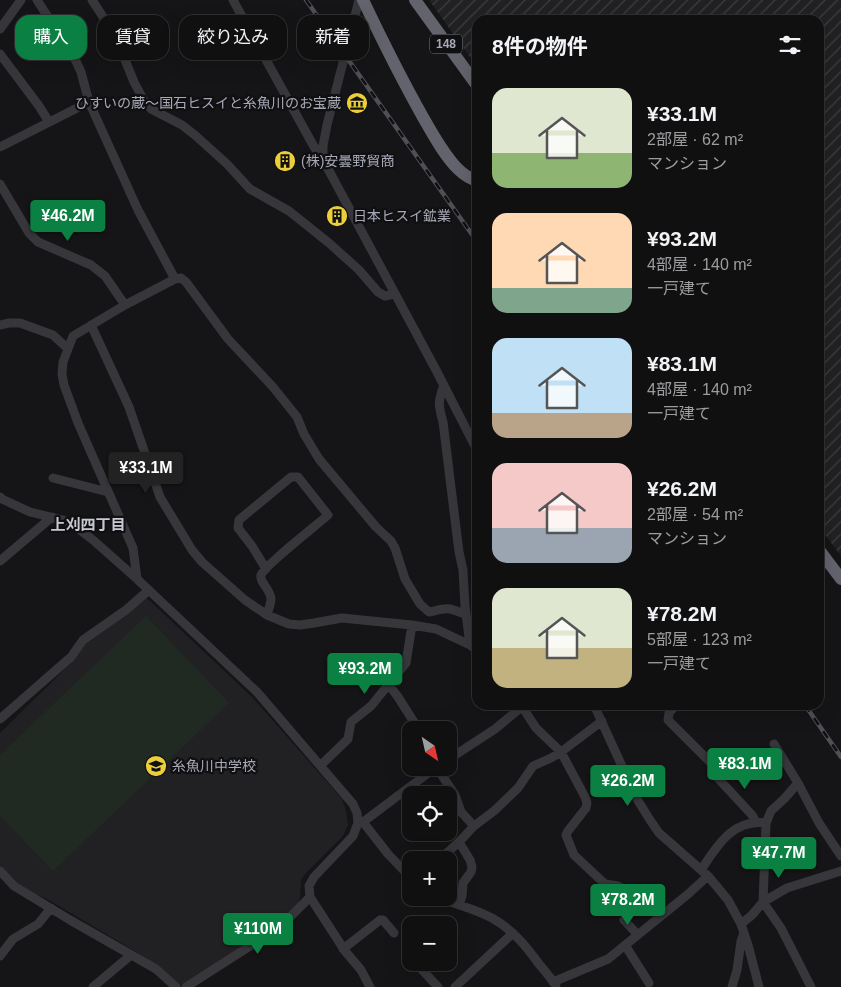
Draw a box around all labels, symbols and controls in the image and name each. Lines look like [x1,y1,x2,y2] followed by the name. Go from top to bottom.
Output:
[15,15,87,60] chip: 購入
[97,15,169,60] chip: 賃貸
[179,15,287,60] chip: 絞り込み
[297,15,369,60] chip: 新着
[776,31,804,59] icon: filters
[430,34,462,54] road number: 148
[492,35,588,58] text: 8件の物件
[345,91,369,115] museum icon: ひすいの蔵～国石ヒスイと糸魚川のお宝蔵
[75,95,341,111] place label: ひすいの蔵～国石ヒスイと糸魚川のお宝蔵
[647,102,717,125] text: ¥33.1M
[532,108,592,168] icon: home
[647,131,743,148] text: 2部屋 · 62 m²
[273,149,297,173] building icon: (株)安曇野貿商
[301,153,394,169] place label: (株)安曇野貿商
[647,155,727,172] text: マンション
[27,200,109,242] pin: ¥46.2M
[325,204,349,228] building icon: 日本ヒスイ鉱業
[41,207,95,224] text: ¥46.2M
[353,208,451,224] place label: 日本ヒスイ鉱業
[647,227,717,250] text: ¥93.2M
[532,233,592,293] icon: home
[647,256,752,273] text: 4部屋 · 140 m²
[647,280,711,297] text: 一戸建て
[647,352,717,375] text: ¥83.1M
[532,358,592,418] icon: home
[647,381,752,398] text: 4部屋 · 140 m²
[647,405,711,422] text: 一戸建て
[105,452,187,494] pin: ¥33.1M
[119,459,173,476] text: ¥33.1M
[647,477,717,500] text: ¥26.2M
[532,483,592,543] icon: home
[647,506,743,523] text: 2部屋 · 54 m²
[50,516,126,533] district label: 上刈四丁目
[647,530,727,547] text: マンション
[647,602,717,625] text: ¥78.2M
[532,608,592,668] icon: home
[647,631,752,648] text: 5部屋 · 123 m²
[324,652,406,695] pin: ¥93.2M
[647,655,711,672] text: 一戸建て
[338,660,392,677] text: ¥93.2M
[402,721,458,776] north arrow
[402,721,457,971] map controls
[704,748,786,790] pin: ¥83.1M
[144,754,168,778] school or university icon: 糸魚川中学校
[718,755,772,772] text: ¥83.1M
[172,758,256,774] place label: 糸魚川中学校
[587,764,669,807] pin: ¥26.2M
[601,772,655,789] text: ¥26.2M
[402,786,457,841] button: locate
[738,836,820,879] pin: ¥47.7M
[752,844,806,861] text: ¥47.7M
[402,851,457,906] button: +
[587,884,669,926] pin: ¥78.2M
[601,891,655,908] text: ¥78.2M
[223,912,293,955] pin: ¥110M
[402,916,457,971] button: −
[234,920,282,937] text: ¥110M

